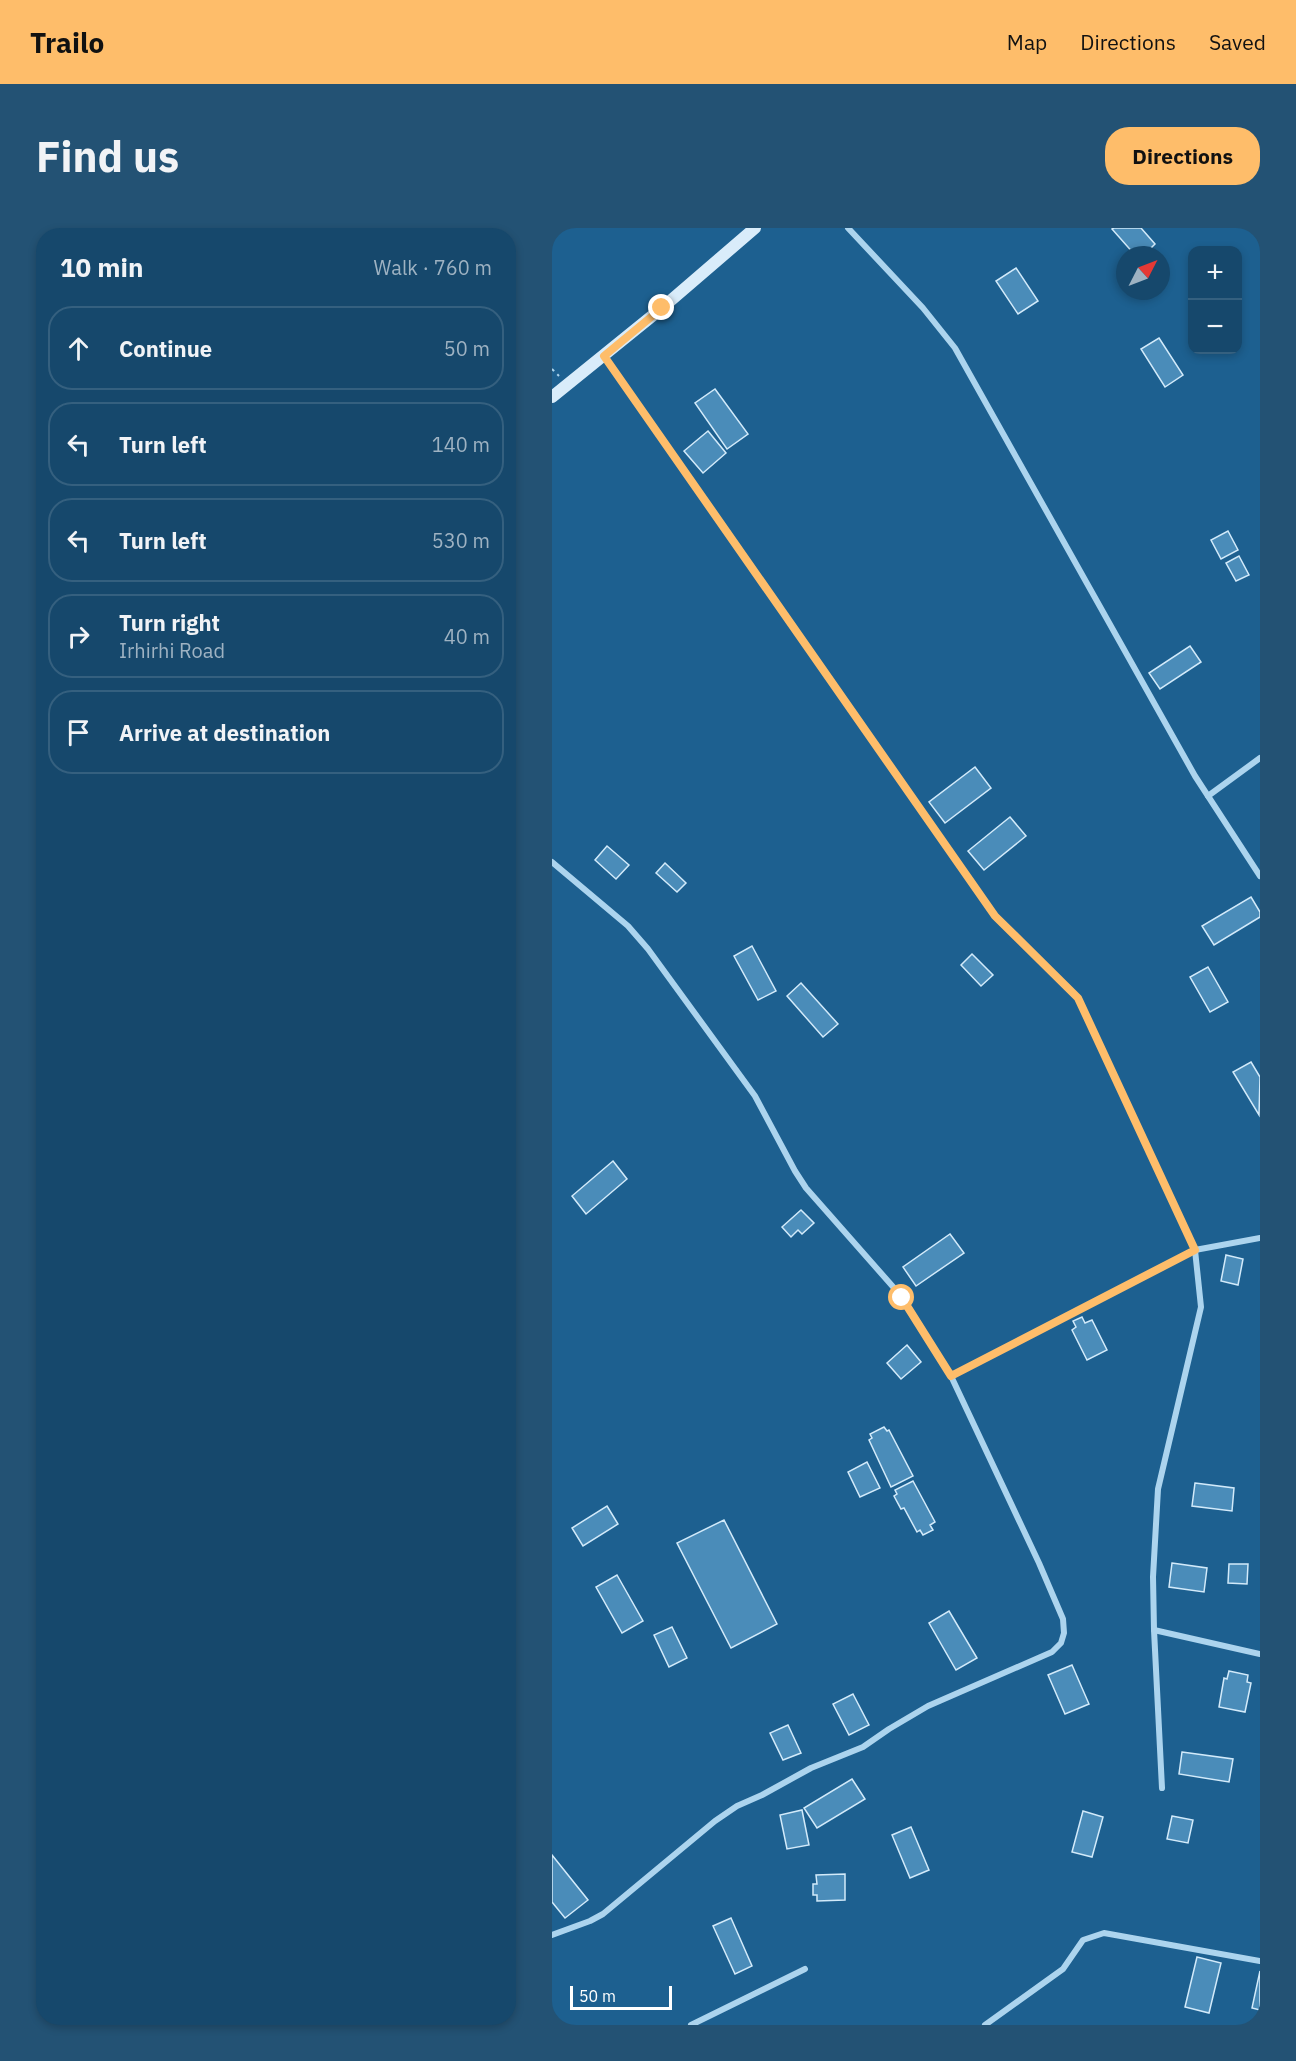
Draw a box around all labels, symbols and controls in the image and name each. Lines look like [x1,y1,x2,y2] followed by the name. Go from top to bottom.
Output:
[30,24,104,61] text: Trailo
[1007,28,1047,56] text: Map
[1080,28,1176,56] text: Directions
[1209,28,1266,56] text: Saved
[1105,127,1260,185] button: Directions
[36,129,179,184] text: Find us
[1116,246,1170,300] north arrow
[1188,246,1242,354] map controls
[1188,246,1242,300] button: +
[60,250,144,284] text: 10 min
[374,254,492,281] text: Walk · 760 m
[648,294,674,320] route end
[1188,300,1242,354] button: −
[62,332,95,365] icon: ahead
[119,334,212,363] text: Continue
[444,335,490,362] text: 50 m
[62,428,95,461] icon: left
[119,430,207,459] text: Turn left
[432,431,490,458] text: 140 m
[62,524,95,557] icon: left
[119,526,207,555] text: Turn left
[432,527,490,554] text: 530 m
[119,608,220,637] text: Turn right
[62,620,95,653] icon: right
[444,623,490,650] text: 40 m
[119,637,225,664] text: Irhirhi Road
[62,716,95,749] icon: arrive
[119,718,330,747] text: Arrive at destination
[888,1284,914,1310] route start
[570,1983,672,2010] scale bar
[579,1986,616,2006] text: 50 m

